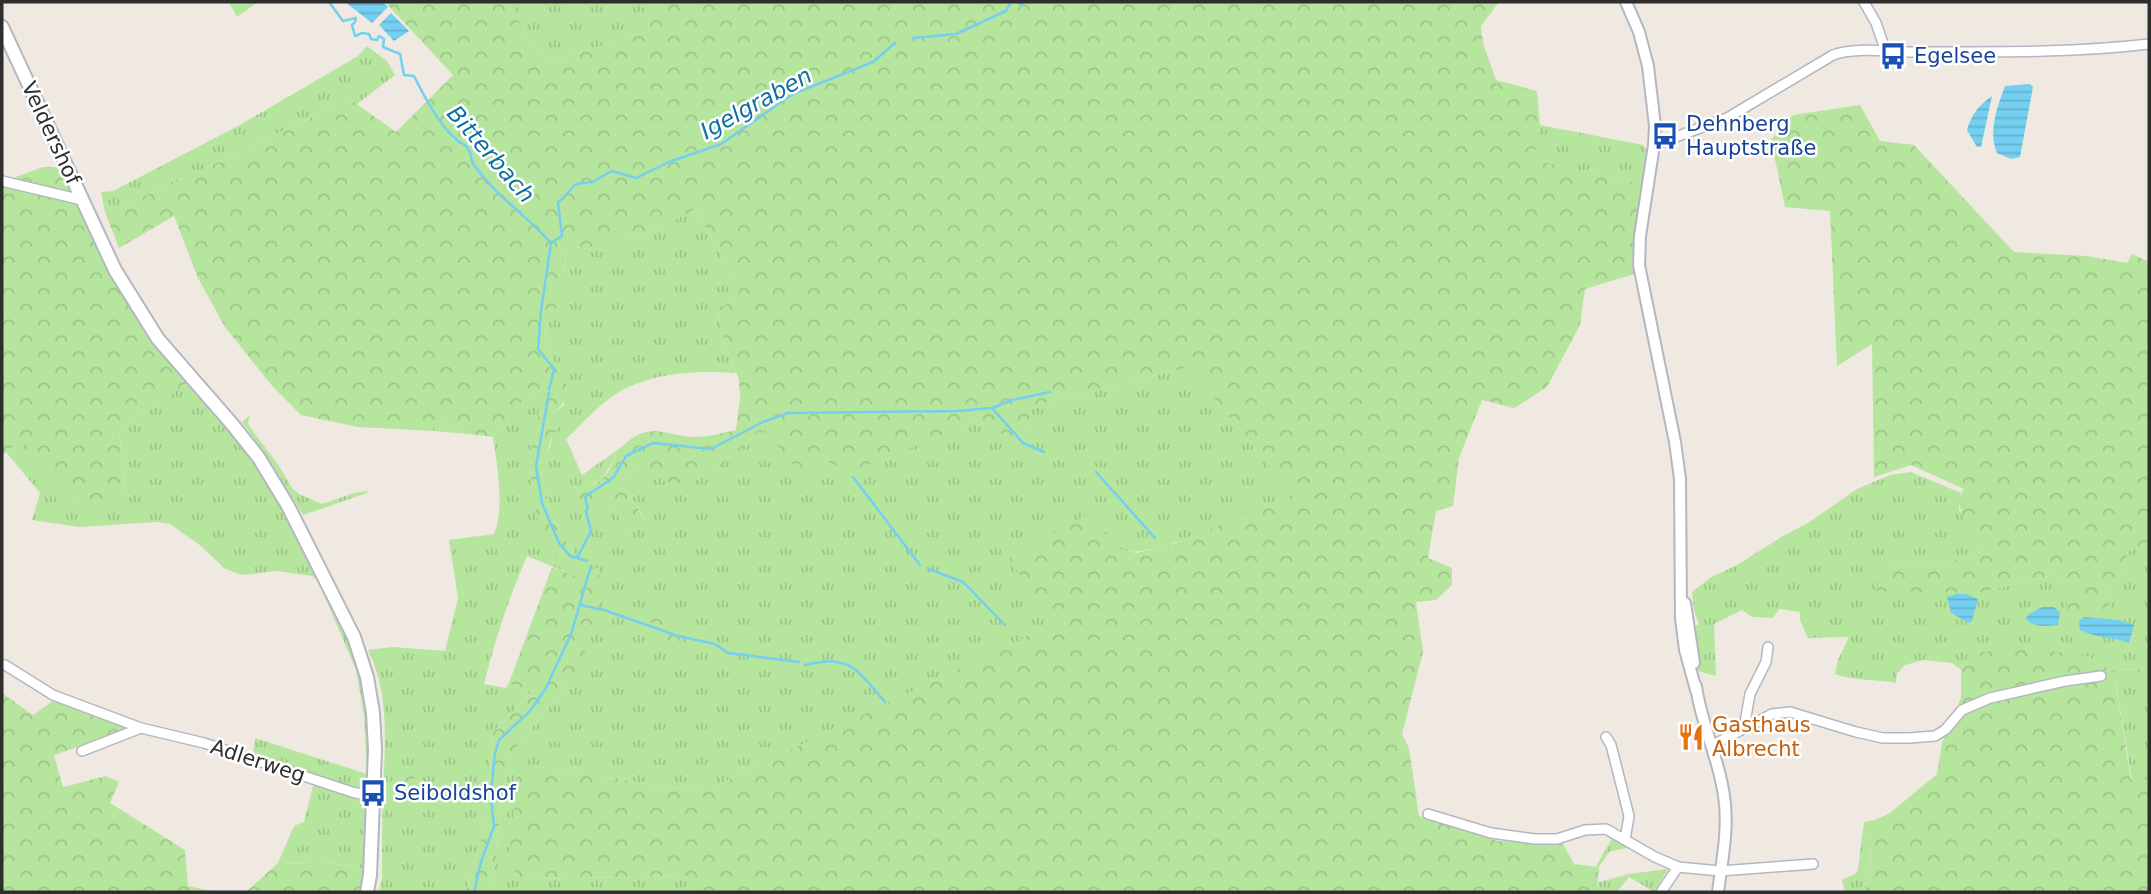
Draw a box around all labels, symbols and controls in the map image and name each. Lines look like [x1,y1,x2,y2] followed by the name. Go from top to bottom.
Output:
[1878,41,1908,71] bus stop icon: Egelsee
[1914,44,1996,68] place label: Egelsee
[696,62,816,144] water label: Igelgraben
[17,78,86,189] street label: Veldershof
[442,100,540,208] water label: Bitterbach
[1686,112,1816,160] place label: Dehnberg Hauptstraße
[1650,121,1680,151] bus stop icon: Dehnberg Hauptstraße
[1712,713,1811,761] place label: Gasthaus Albrecht
[1676,722,1706,752] restaurant icon: Gasthaus Albrecht
[208,734,308,788] street label: Adlerweg
[358,778,388,808] bus stop icon: Seiboldshof
[394,781,517,805] place label: Seiboldshof

